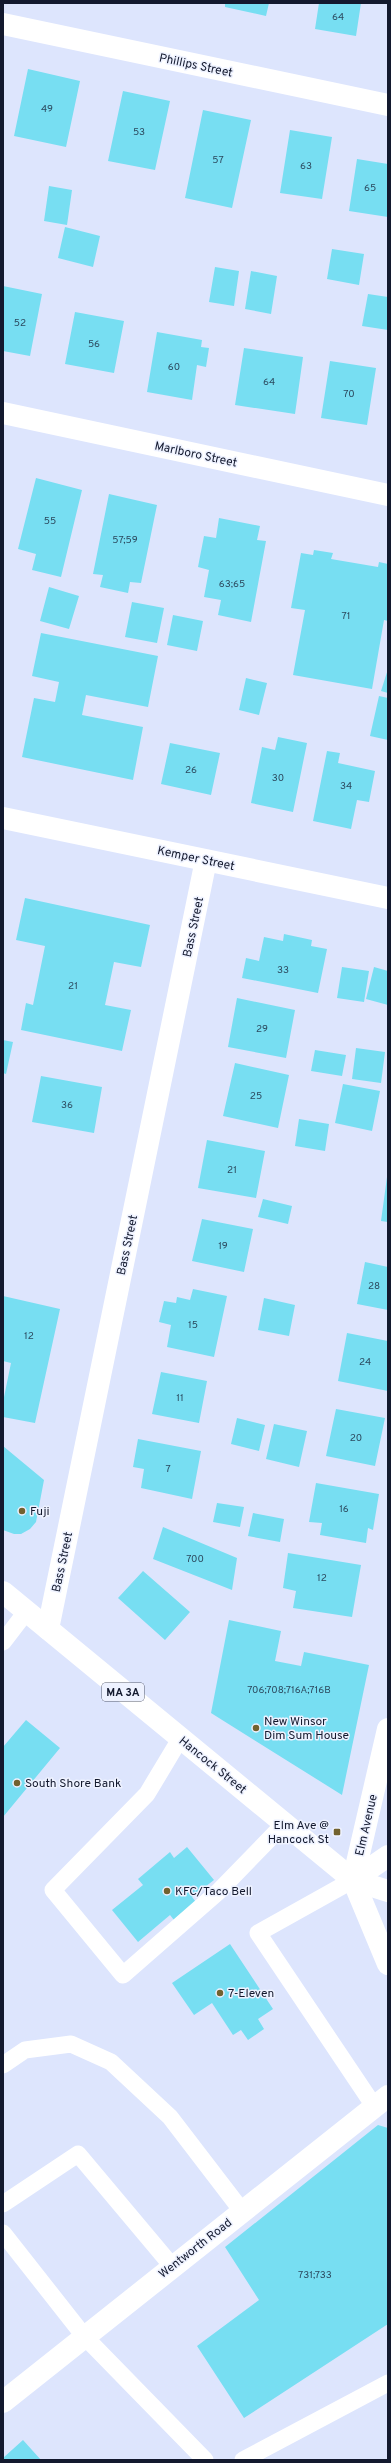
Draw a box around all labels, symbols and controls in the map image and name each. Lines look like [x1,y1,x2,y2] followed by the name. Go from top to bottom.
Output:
[332,11,344,24] house number: 64
[158,50,234,82] street label: Phillips Street
[41,103,53,116] house number: 49
[133,126,145,139] house number: 53
[212,154,224,167] house number: 57
[300,160,312,173] house number: 63
[364,182,376,195] house number: 65
[14,317,26,330] house number: 52
[88,338,100,351] house number: 56
[168,361,180,374] house number: 60
[263,376,275,389] house number: 64
[343,388,355,401] house number: 70
[153,438,239,472] street label: Marlboro Street
[44,515,56,528] house number: 55
[112,534,138,547] house number: 57;59
[219,578,245,591] house number: 63;65
[341,610,351,623] house number: 71
[185,764,197,777] house number: 26
[272,772,284,785] house number: 30
[340,780,352,793] house number: 34
[156,843,236,875] street label: Kemper Street
[180,896,208,959] street label: Bass Street
[277,964,289,977] house number: 33
[68,980,78,993] house number: 21
[256,1023,268,1036] house number: 29
[250,1090,262,1103] house number: 25
[61,1099,73,1112] house number: 36
[227,1164,237,1177] house number: 21
[114,1214,142,1277] street label: Bass Street
[218,1240,228,1253] house number: 19
[368,1280,380,1293] house number: 28
[188,1319,198,1332] house number: 15
[24,1330,34,1343] house number: 12
[359,1356,371,1369] house number: 24
[176,1392,184,1405] house number: 11
[350,1432,362,1445] house number: 20
[165,1463,171,1476] house number: 7
[339,1503,349,1516] house number: 16
[30,1504,50,1520] place label: Fuji
[17,1506,27,1516] marker: Fuji
[49,1531,77,1594] street label: Bass Street
[186,1553,204,1566] house number: 700
[317,1572,327,1585] house number: 12
[102,1683,144,1701] road number: MA 3A
[247,1684,331,1697] house number: 706;708;716A;716B
[264,1714,349,1744] place label: New Winsor Dim Sum House
[251,1723,261,1733] marker: New Winsor Dim Sum House
[175,1734,250,1798] street label: Hancock Street
[25,1776,121,1792] place label: South Shore Bank
[12,1778,22,1788] marker: South Shore Bank
[352,1793,382,1858] street label: Elm Avenue
[268,1818,329,1848] place label: Elm Ave @ Hancock St
[332,1827,342,1837] marker: Elm Ave @ Hancock St
[175,1884,252,1900] place label: KFC/Taco Bell
[162,1886,172,1896] marker: KFC/Taco Bell
[228,1986,274,2002] place label: 7-Eleven
[215,1988,225,1998] marker: 7-Eleven
[156,2215,236,2282] street label: Wentworth Road
[298,2269,332,2282] house number: 731;733

